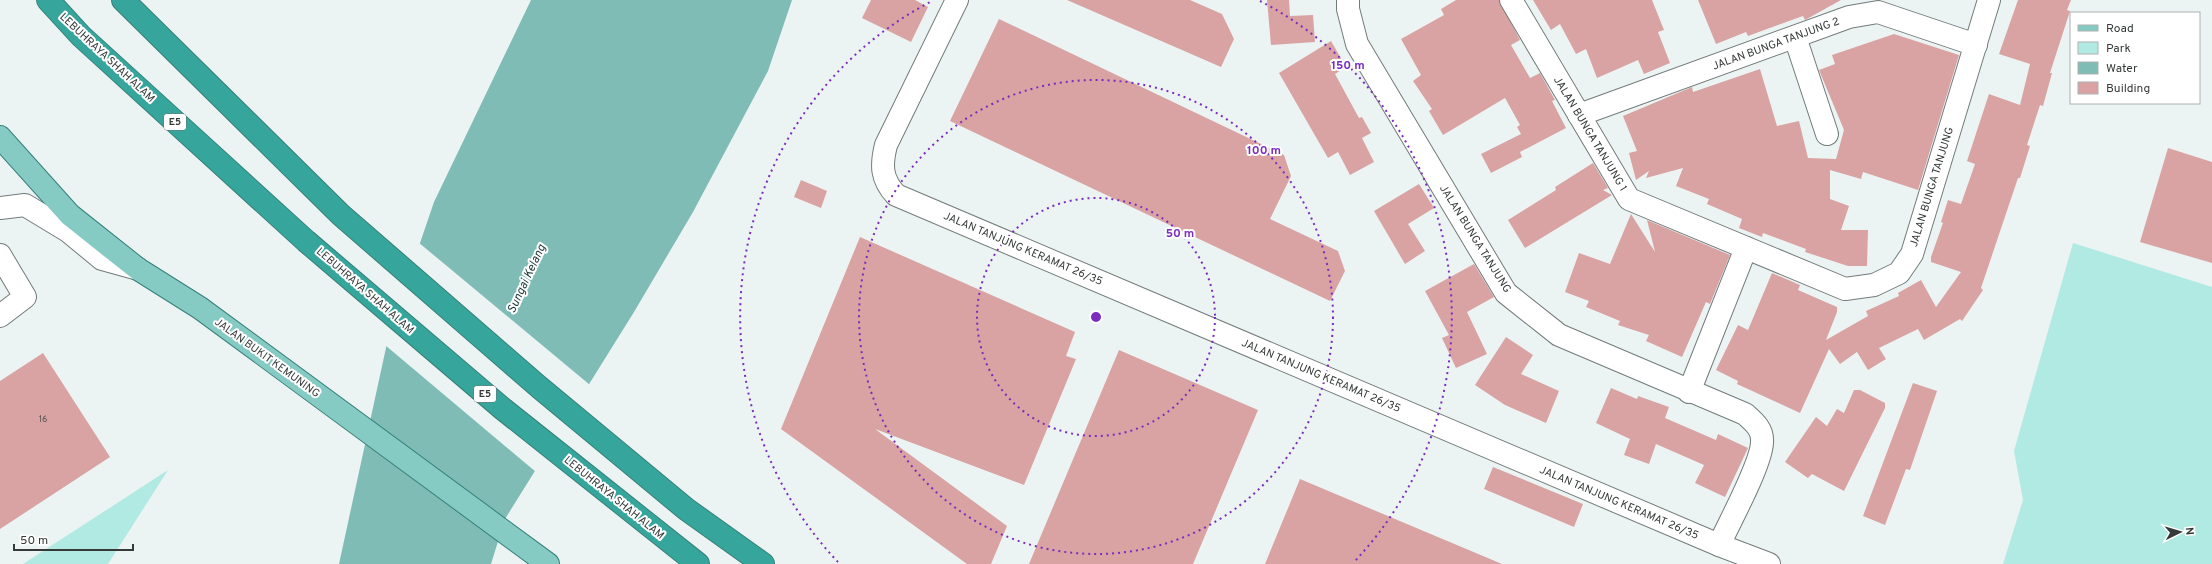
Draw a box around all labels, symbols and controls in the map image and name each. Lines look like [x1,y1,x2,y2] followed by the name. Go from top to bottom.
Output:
[56,10,158,106] street label: LEBUHRAYA SHAH ALAM
[2070,12,2200,104] legend
[1711,14,1841,74] street label: JALAN BUNGA TANJUNG 2
[2106,21,2134,37] text: Road
[2106,41,2131,57] text: Park
[1331,58,1365,74] text: 150 m
[2106,61,2138,77] text: Water
[1550,74,1630,194] street label: JALAN BUNGA TANJUNG 1
[2106,81,2150,97] text: Building
[164,114,186,130] road number: E5
[1907,125,1957,249] street label: JALAN BUNGA TANJUNG
[1247,143,1281,159] text: 100 m
[1436,182,1514,296] street label: JALAN BUNGA TANJUNG
[941,209,1105,289] street label: JALAN TANJUNG KERAMAT 26/35
[1166,226,1194,242] text: 50 m
[504,241,550,316] water label: Sungai Kelang
[313,245,417,337] street label: LEBUHRAYA SHAH ALAM
[1089,310,1103,324] centre of rings
[212,315,322,401] street label: JALAN BUKIT KEMUNING
[1239,336,1403,416] street label: JALAN TANJUNG KERAMAT 26/35
[474,386,496,402] road number: E5
[39,414,47,425] house number: 16
[561,453,667,543] street label: LEBUHRAYA SHAH ALAM
[1537,463,1701,543] street label: JALAN TANJUNG KERAMAT 26/35
[2160,512,2200,552] north arrow
[14,526,133,552] scale bar
[2182,527,2196,536] text: N
[20,533,48,549] text: 50 m

